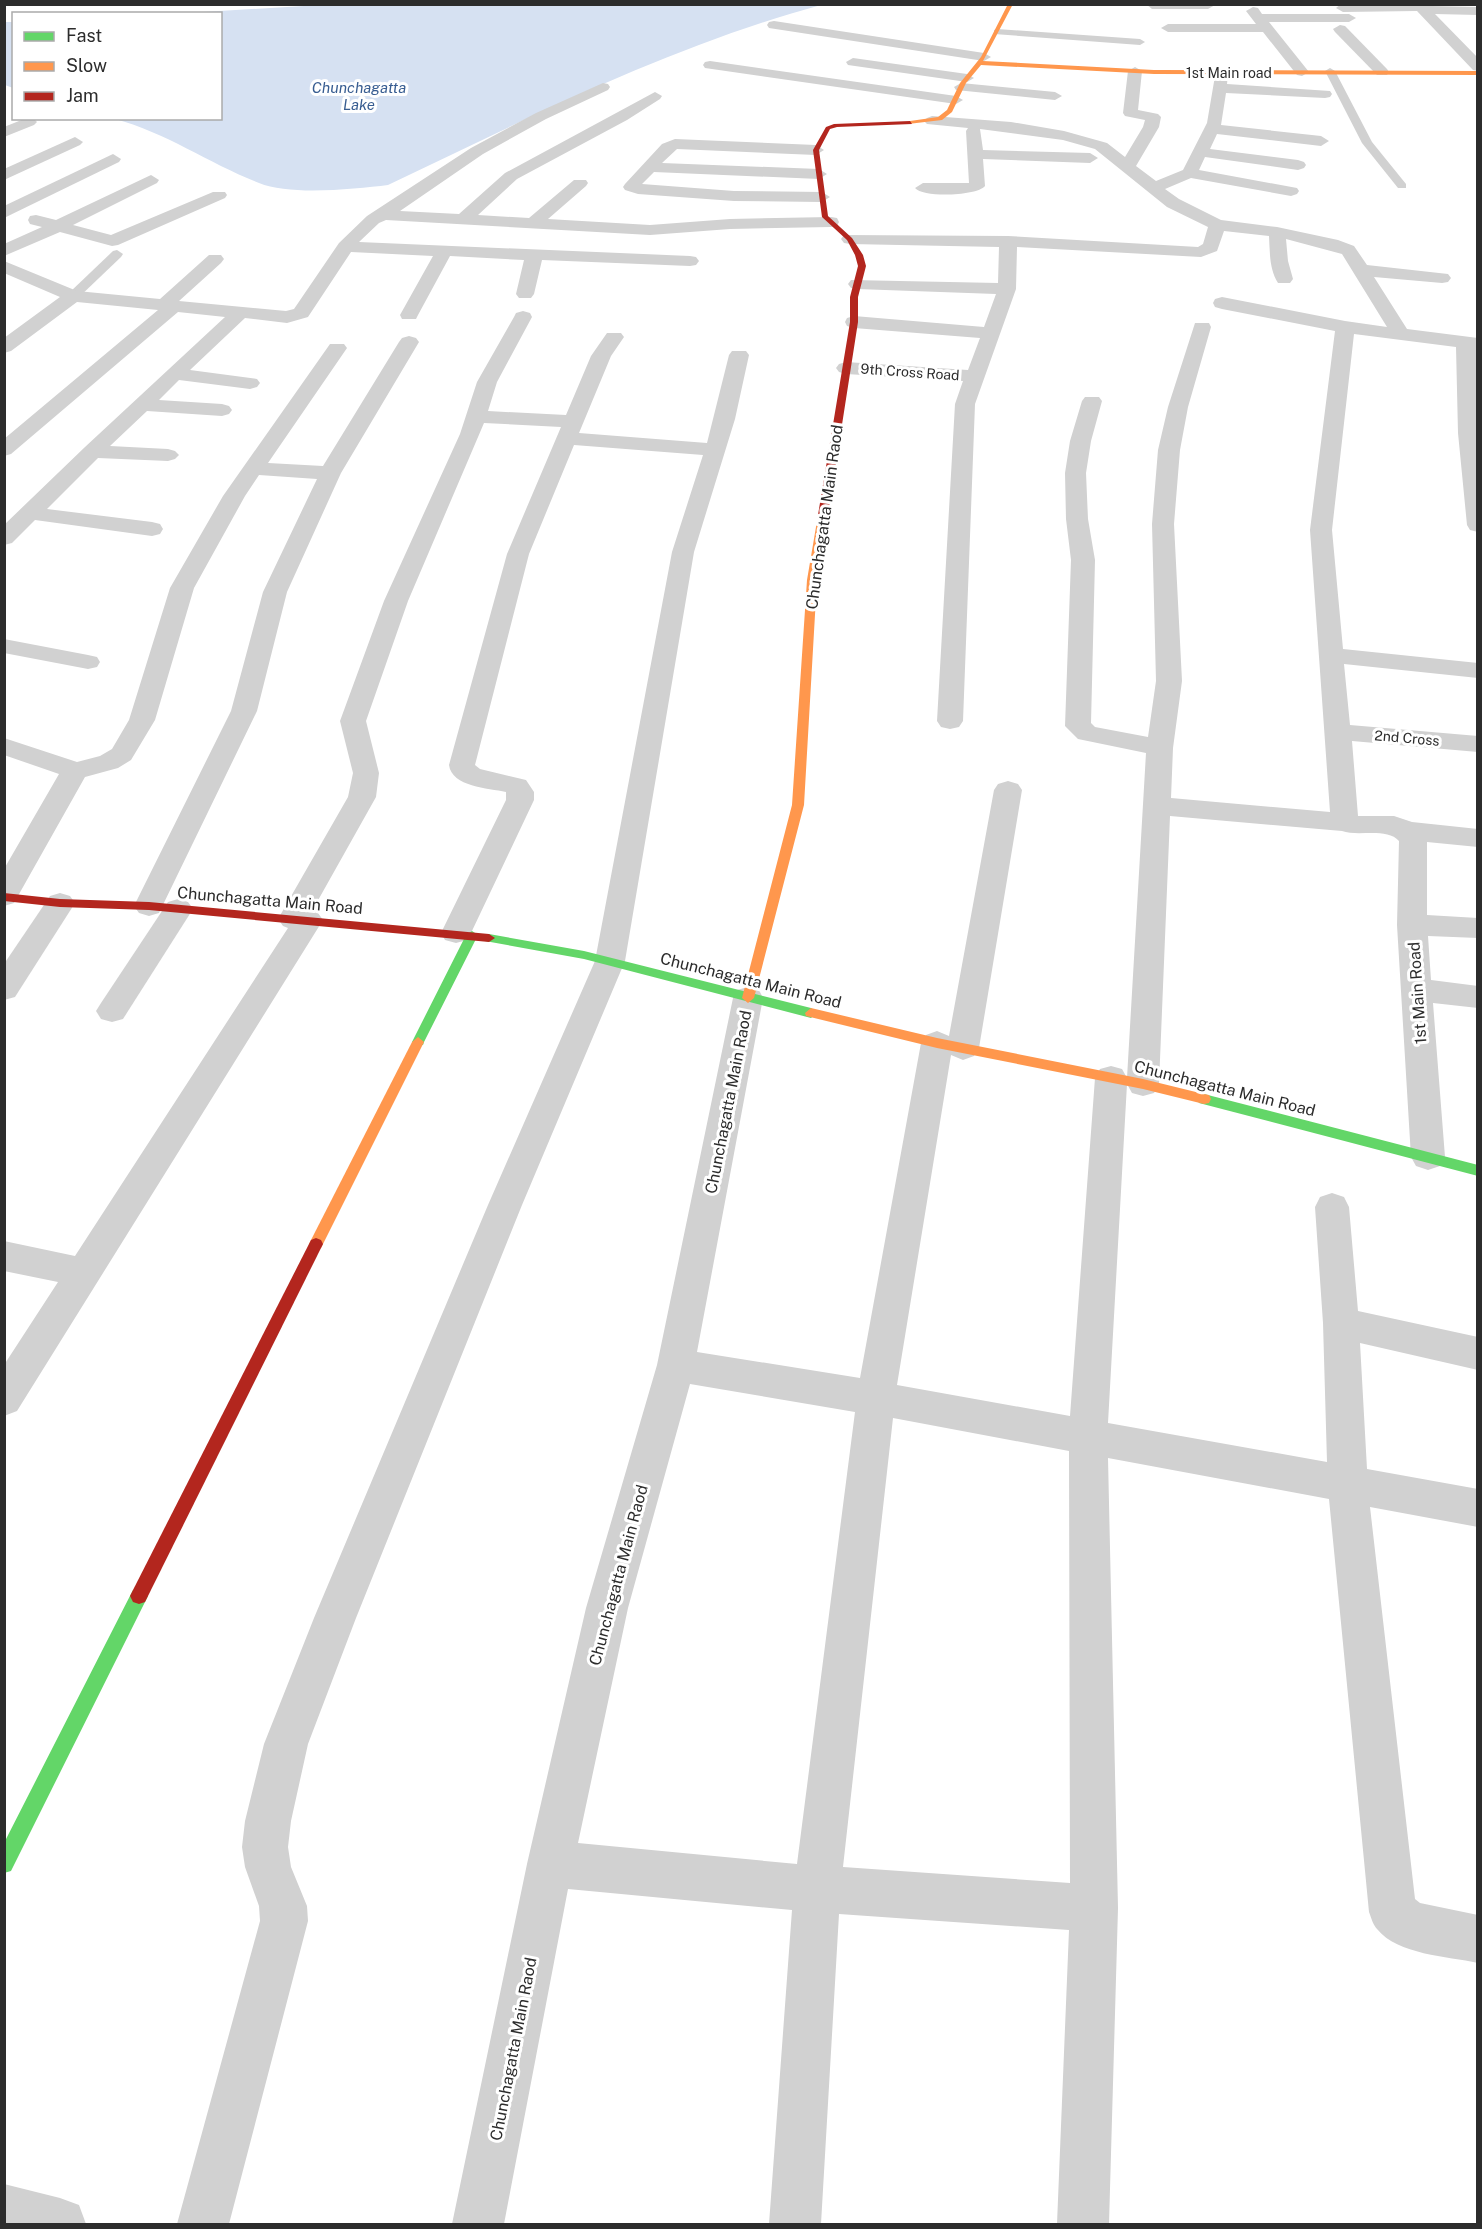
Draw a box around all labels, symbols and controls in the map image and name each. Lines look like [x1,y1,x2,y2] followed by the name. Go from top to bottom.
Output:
[12,12,222,120] legend
[66,25,102,46] text: Fast
[66,55,107,76] text: Slow
[1186,65,1272,81] street label: 1st Main road
[312,79,406,113] water label: Chunchagatta Lake
[66,85,99,106] text: Jam
[860,361,960,383] street label: 9th Cross Road
[802,423,847,611] street label: Chunchagatta Main Raod
[1374,727,1440,749] street label: 2nd Cross
[176,883,363,918] street label: Chunchagatta Main Road
[1404,941,1431,1045] street label: 1st Main Road
[658,949,843,1012] street label: Chunchagatta Main Road
[701,1009,756,1195] street label: Chunchagatta Main Raod
[1132,1057,1317,1120] street label: Chunchagatta Main Road
[585,1483,652,1668] street label: Chunchagatta Main Raod
[486,1956,541,2142] street label: Chunchagatta Main Raod

